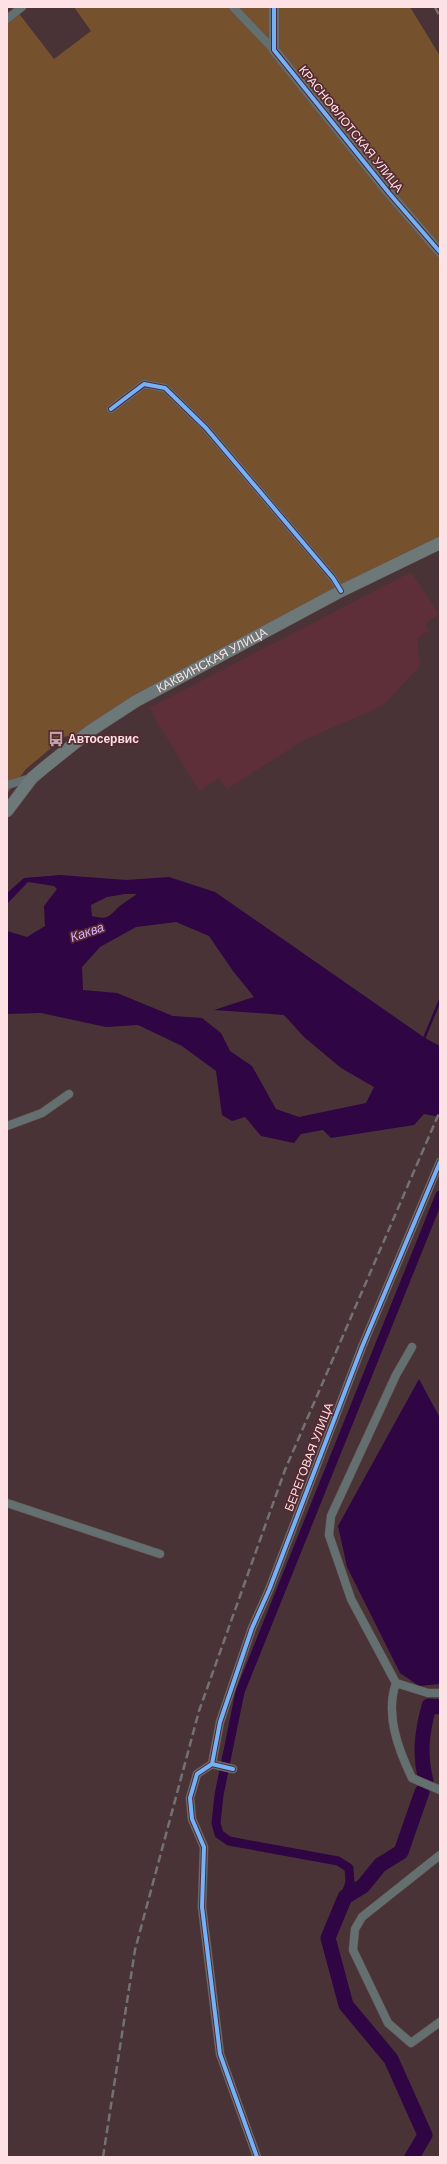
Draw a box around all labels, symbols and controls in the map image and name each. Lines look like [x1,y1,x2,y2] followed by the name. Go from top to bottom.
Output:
[296,63,406,195] street label: КРАСНОФЛОТСКАЯ УЛИЦА
[154,625,270,696] street label: КАКВИНСКАЯ УЛИЦА
[47,730,65,748] bus stop icon: Автосервис
[68,732,139,746] place label: Автосервис
[68,919,106,945] water label: Каква
[282,1401,336,1513] street label: БЕРЕГОВАЯ УЛИЦА

